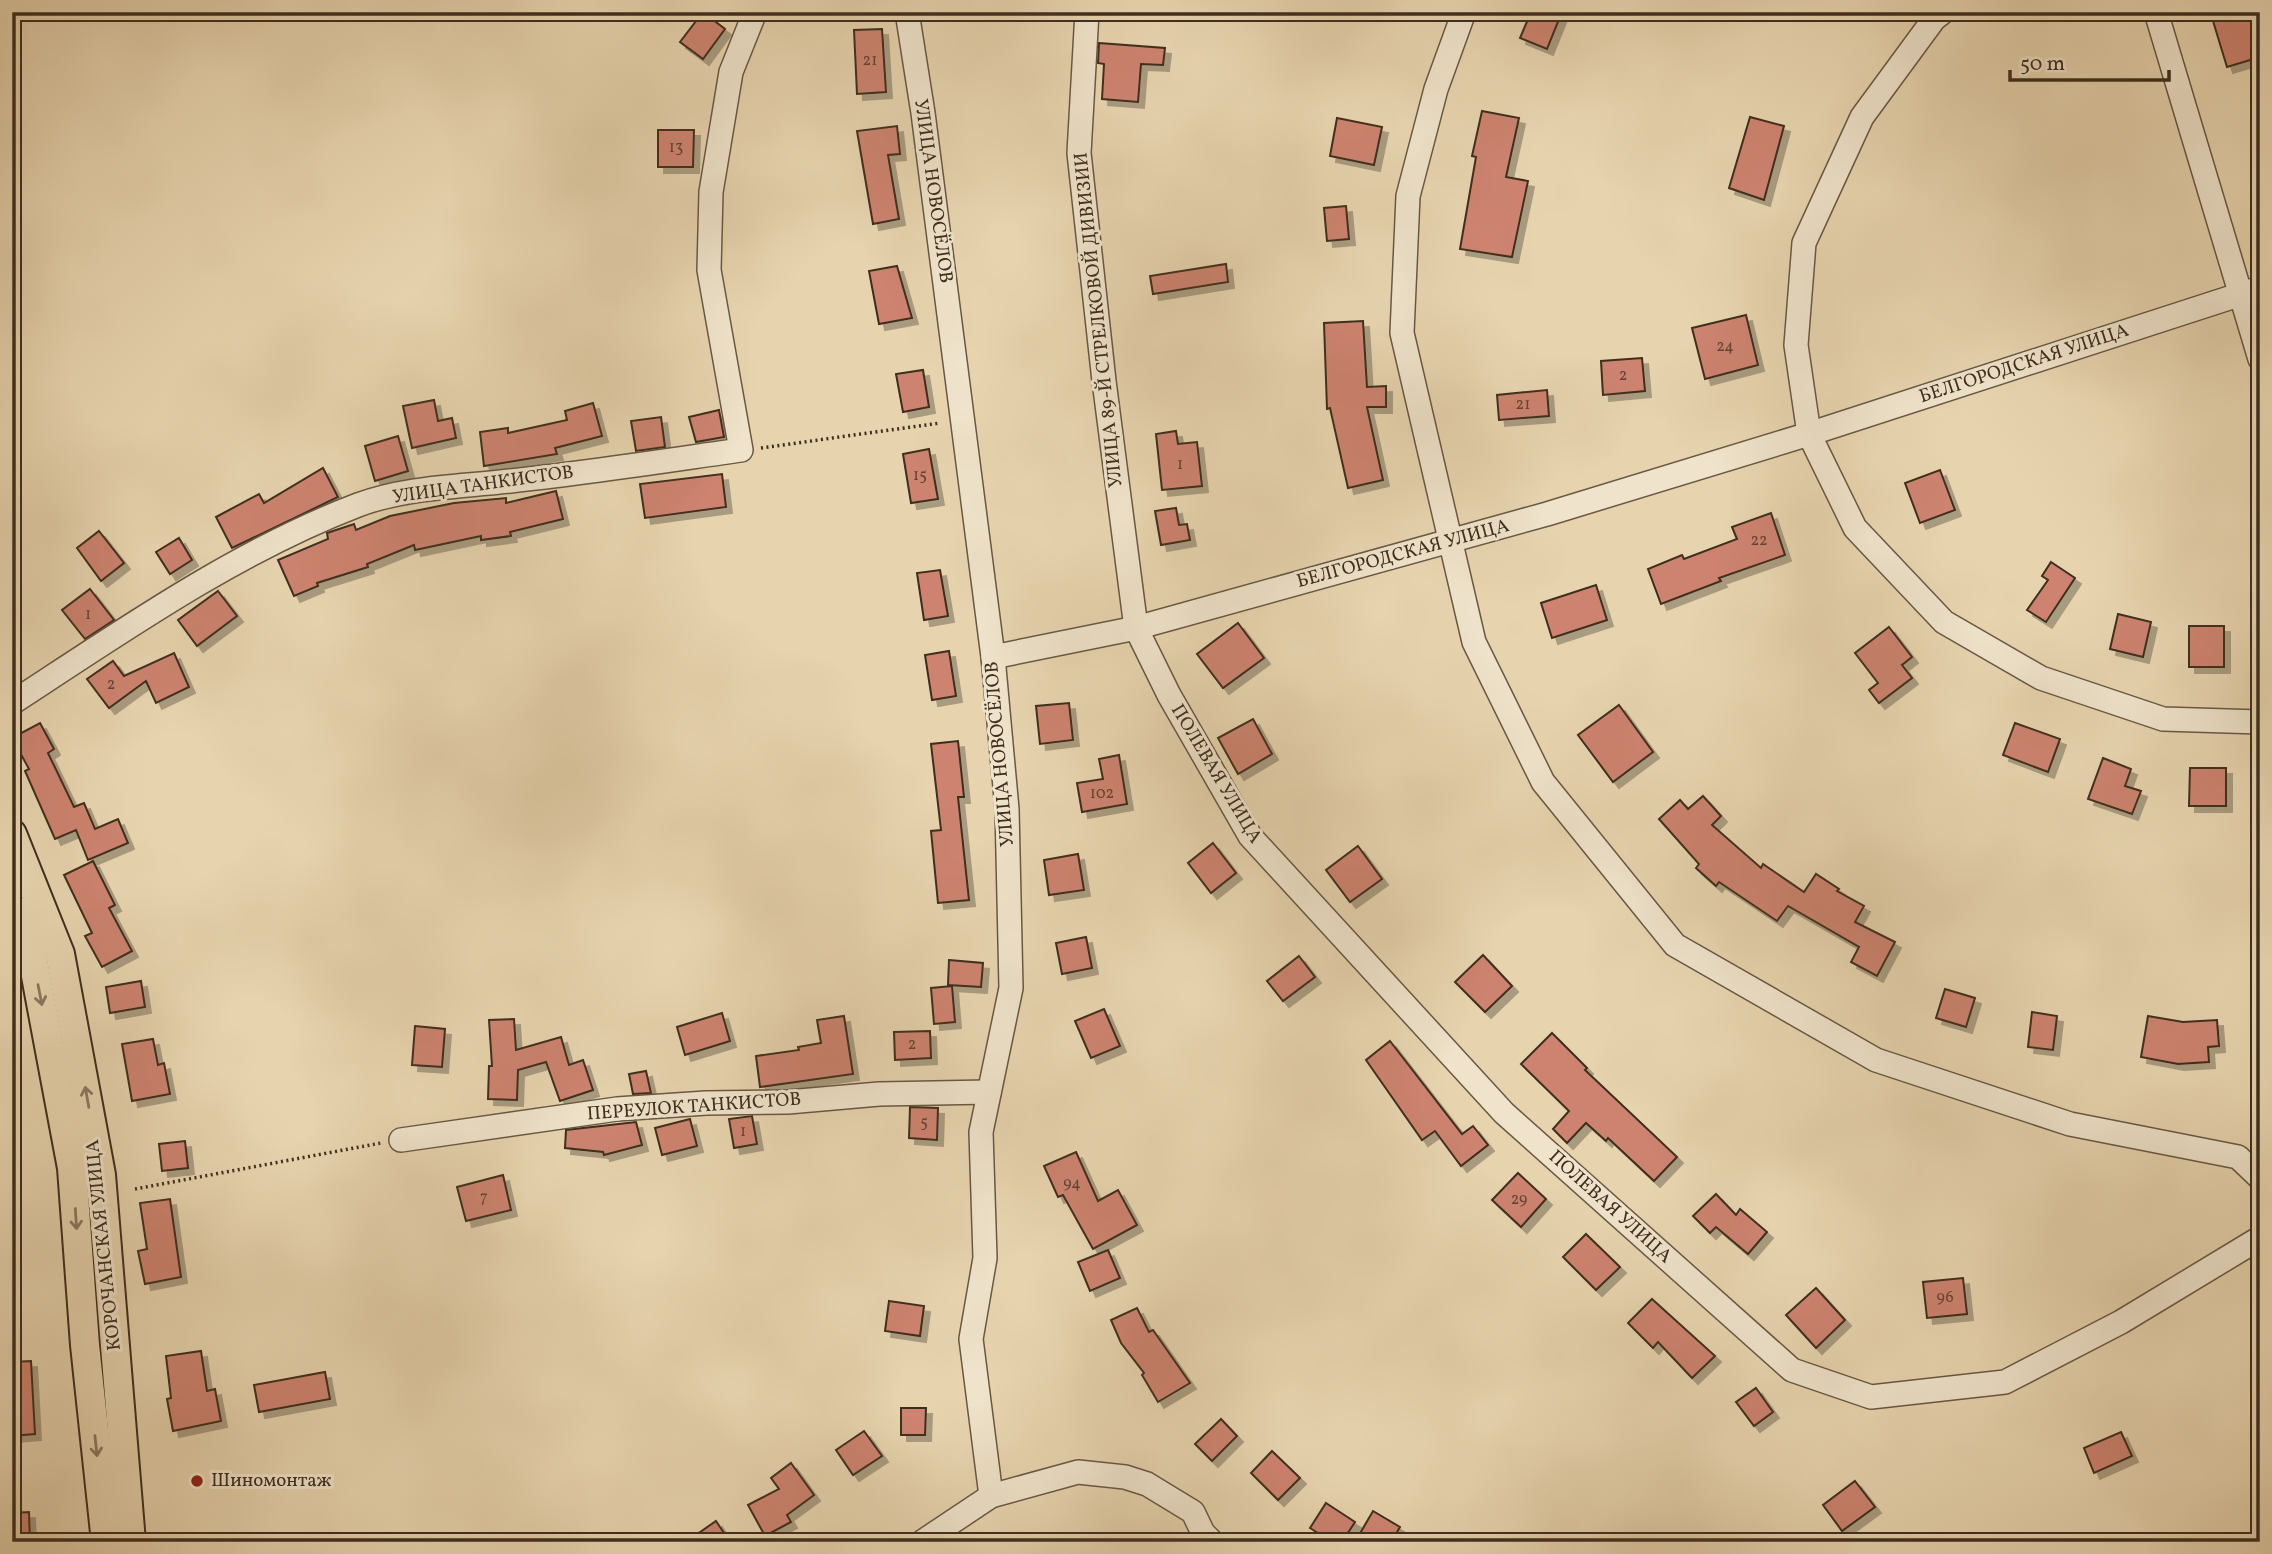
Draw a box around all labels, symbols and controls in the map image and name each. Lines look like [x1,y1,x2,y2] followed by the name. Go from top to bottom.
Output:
[2010,38,2169,82] scale bar
[863,50,877,72] house number: 21
[2020,50,2065,79] text: 50 m
[907,97,959,285] street label: УЛИЦА НОВОСЁЛОВ
[669,137,683,159] house number: 13
[1068,151,1130,489] street label: УЛИЦА 89-Й СТРЕЛКОВОЙ ДИВИЗИИ
[1916,318,2132,410] street label: БЕЛГОРОДСКАЯ УЛИЦА
[1716,336,1734,358] house number: 24
[1619,365,1627,387] house number: 2
[1516,394,1530,416] house number: 21
[1177,454,1183,476] house number: 1
[391,459,575,511] street label: УЛИЦА ТАНКИСТОВ
[913,465,927,487] house number: 15
[1294,513,1512,595] street label: БЕЛГОРОДСКАЯ УЛИЦА
[1750,530,1768,552] house number: 22
[85,604,91,626] house number: 1
[979,660,1021,848] street label: УЛИЦА НОВОСЁЛОВ
[107,674,115,696] house number: 2
[1164,700,1268,848] street label: ПОЛЕВАЯ УЛИЦА
[1090,783,1114,805] house number: 102
[33,983,47,1006] one-way arrow
[908,1034,916,1056] house number: 2
[79,1086,93,1109] one-way arrow
[586,1087,802,1127] street label: ПЕРЕУЛОК ТАНКИСТОВ
[920,1112,928,1134] house number: 5
[740,1121,746,1143] house number: 1
[80,1138,128,1352] street label: КОРОЧАНСКАЯ УЛИЦА
[1543,1144,1677,1270] street label: ПОЛЕВАЯ УЛИЦА
[1063,1173,1081,1195] house number: 94
[480,1187,488,1209] house number: 7
[1511,1189,1527,1211] house number: 29
[70,1207,83,1230] one-way arrow
[1936,1287,1954,1309] house number: 96
[90,1434,103,1457] one-way arrow
[211,1468,332,1494] place label: Шиномонтаж
[189,1473,205,1489] marker: Шиномонтаж

